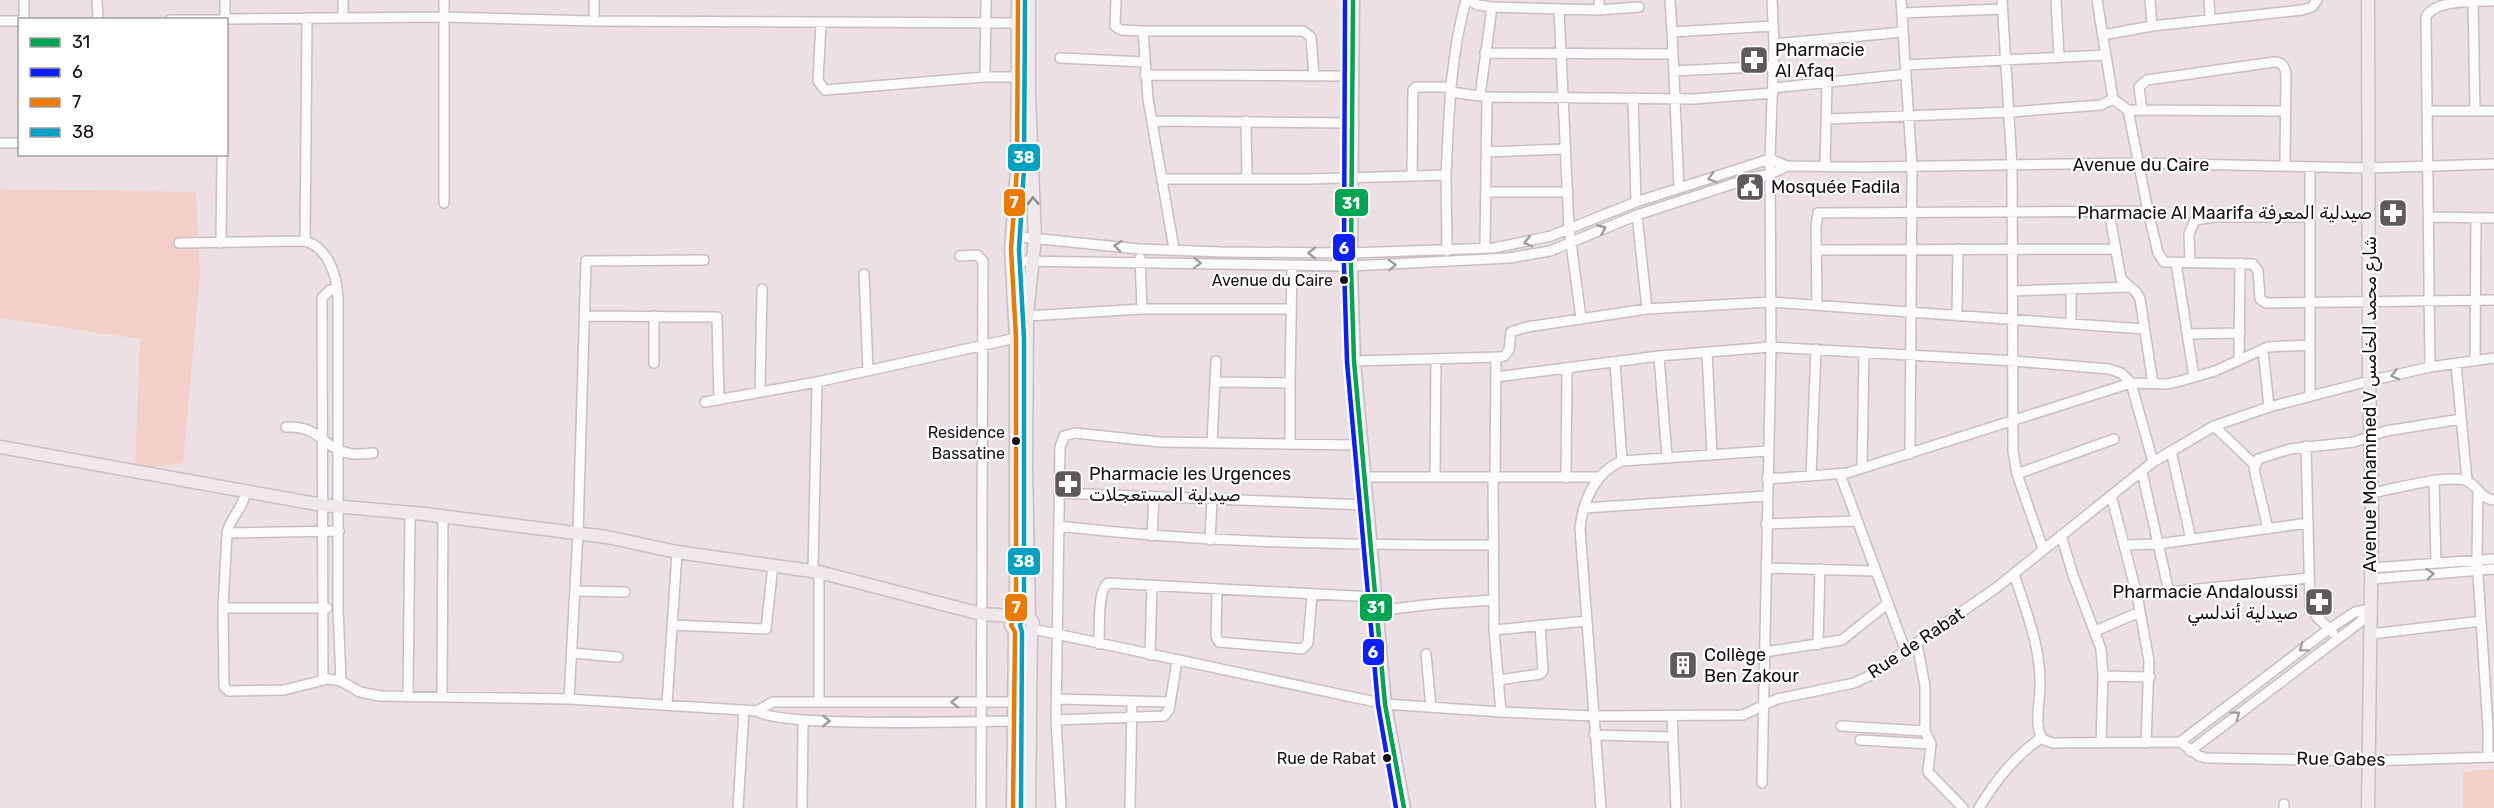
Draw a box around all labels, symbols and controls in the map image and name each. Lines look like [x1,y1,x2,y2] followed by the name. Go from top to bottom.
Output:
[18,18,228,156] legend
[72,31,90,53] text: 31
[1775,39,1865,82] place label: Pharmacie Al Afaq
[1738,44,1770,76] pharmacy icon: Pharmacie Al Afaq
[72,61,83,83] text: 6
[72,91,81,113] text: 7
[72,121,94,143] text: 38
[1007,143,1041,172] line badge: 38
[1013,148,1035,167] text: 38
[2073,154,2209,176] street label: Avenue du Caire
[1707,171,1718,183] one-way arrow
[1734,171,1766,203] public building icon: Mosquée Fadila
[1771,176,1900,198] place label: Mosquée Fadila
[1003,188,1026,217] line badge: 7
[1334,188,1369,217] line badge: 31
[1009,193,1019,212] text: 7
[1342,194,1360,213] text: 31
[1027,196,1040,205] one-way arrow
[2377,197,2409,229] pharmacy icon: Pharmacie Al Maarifa صيدلية المعرفة
[2077,202,2372,224] place label: Pharmacie Al Maarifa صيدلية المعرفة
[1596,224,1607,236] one-way arrow
[1332,233,1356,262] line badge: 6
[1523,235,1533,248] one-way arrow
[2359,236,2382,572] street label: Avenue Mohammed V شارع محمد الخامس
[1339,239,1349,258] text: 6
[1113,240,1122,253] one-way arrow
[1308,247,1317,259] one-way arrow
[1192,257,1201,269] one-way arrow
[1387,259,1396,271] one-way arrow
[1212,271,1333,290] place label: Avenue du Caire
[1338,274,1350,286] marker: Avenue du Caire
[2390,368,2400,381] one-way arrow
[928,423,1005,463] place label: Residence Bassatine
[1010,435,1022,447] marker: Residence Bassatine
[1089,463,1291,506] place label: Pharmacie les Urgences صيدلية المستعجلات
[1052,468,1084,500] pharmacy icon: Pharmacie les Urgences صيدلية المستعجلات
[1007,547,1041,576] line badge: 38
[1013,552,1035,571] text: 38
[2425,568,2434,581] one-way arrow
[2113,581,2298,626] place label: Pharmacie Andaloussi صيدلية أندلسي
[2303,586,2335,618] pharmacy icon: Pharmacie Andaloussi صيدلية أندلسي
[1004,593,1028,622] line badge: 7
[1359,593,1393,622] line badge: 31
[1011,598,1021,617] text: 7
[1367,598,1385,617] text: 31
[1864,603,1968,683] street label: Rue de Rabat
[1362,638,1385,666] line badge: 6
[2299,641,2310,652] one-way arrow
[1368,643,1378,662] text: 6
[1704,644,1799,687] place label: Collège Ben Zakour
[1667,649,1699,681] building icon: Collège Ben Zakour
[950,696,959,709] one-way arrow
[2230,711,2241,722] one-way arrow
[821,715,830,727] one-way arrow
[2296,747,2386,771] street label: Rue Gabes
[1277,749,1376,768] place label: Rue de Rabat
[1381,752,1393,764] marker: Rue de Rabat

